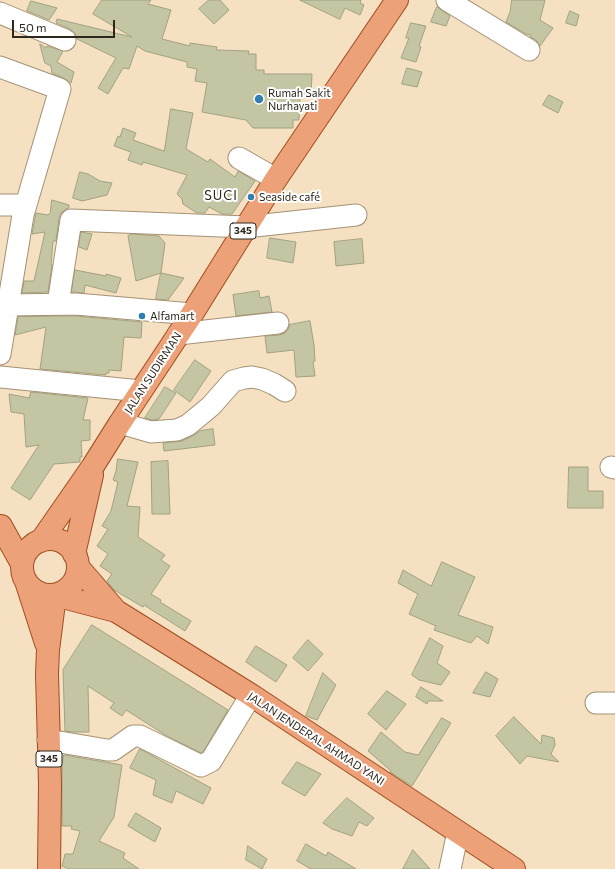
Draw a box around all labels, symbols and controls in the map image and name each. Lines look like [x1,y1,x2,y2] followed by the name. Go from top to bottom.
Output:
[14,12,117,38] scale bar
[19,20,47,34] text: 50 m
[268,86,331,112] place label: Rumah Sakit Nurhayati
[253,93,265,105] marker: Rumah Sakit Nurhayati
[204,188,238,204] district label: SUCI
[259,190,320,204] place label: Seaside café
[246,192,256,202] marker: Seaside café
[230,223,256,239] road number: 345
[150,309,195,323] place label: Alfamart
[137,311,147,321] marker: Alfamart
[122,330,184,416] street label: JALAN SUDIRMAN
[245,690,387,788] street label: JALAN JENDERAL AHMAD YANI
[36,751,62,767] road number: 345

